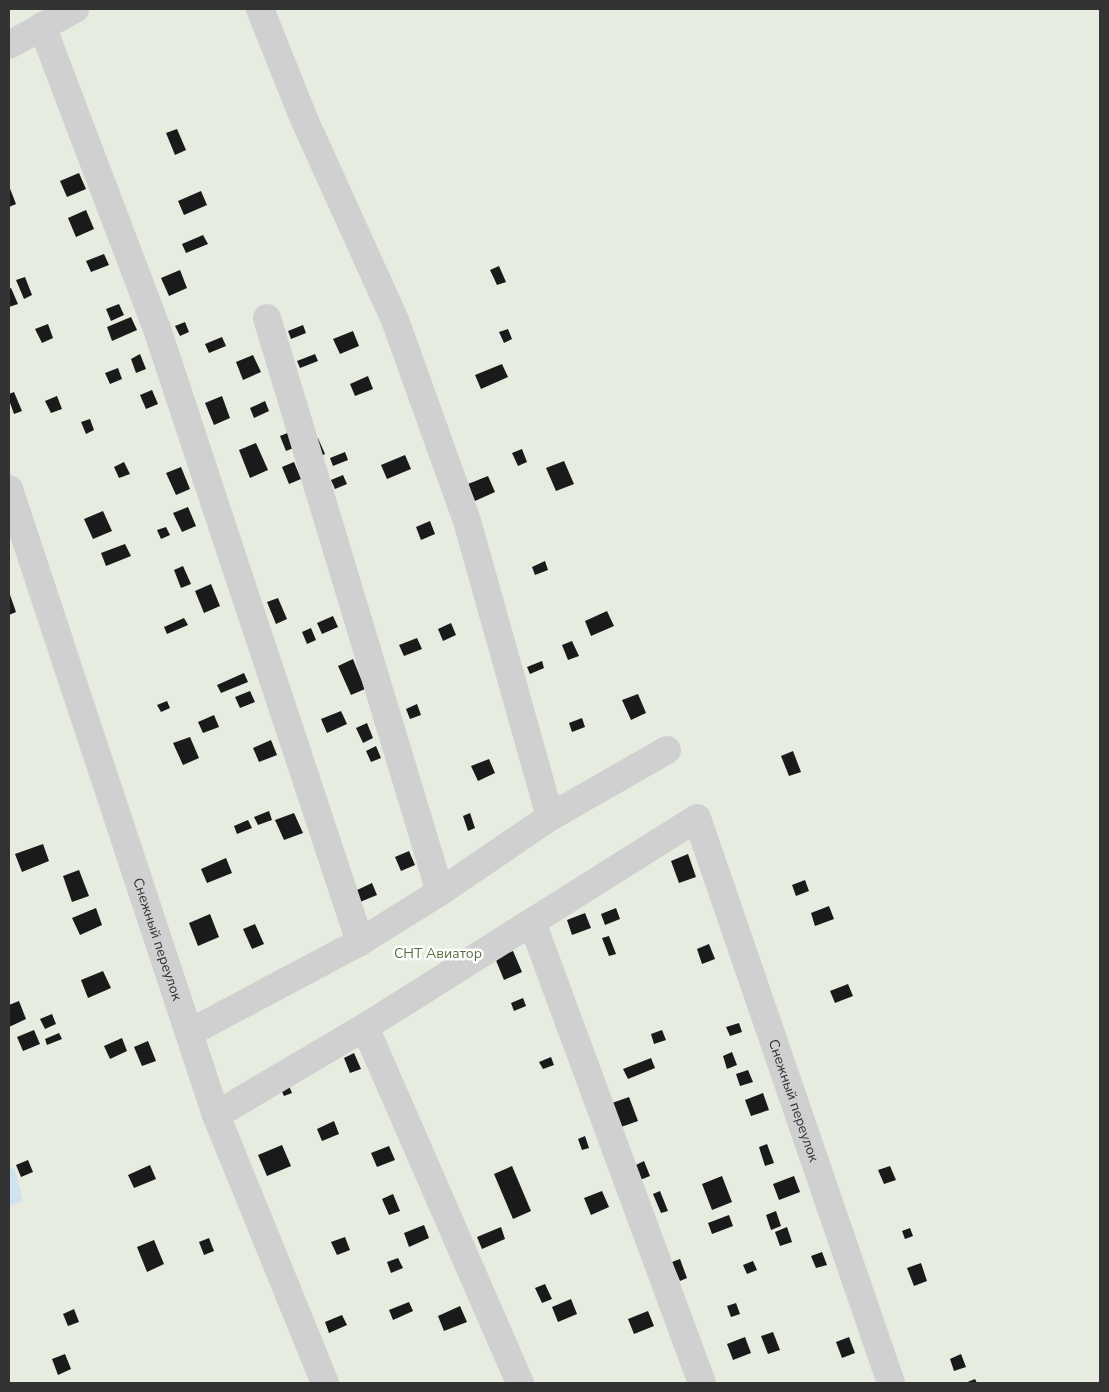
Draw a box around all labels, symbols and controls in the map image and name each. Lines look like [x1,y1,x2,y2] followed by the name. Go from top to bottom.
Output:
[128,875,187,1004] street label: Снежный переулок
[394,944,482,963] park label: СНТ Авиатор
[764,1037,824,1165] street label: Снежный переулок

